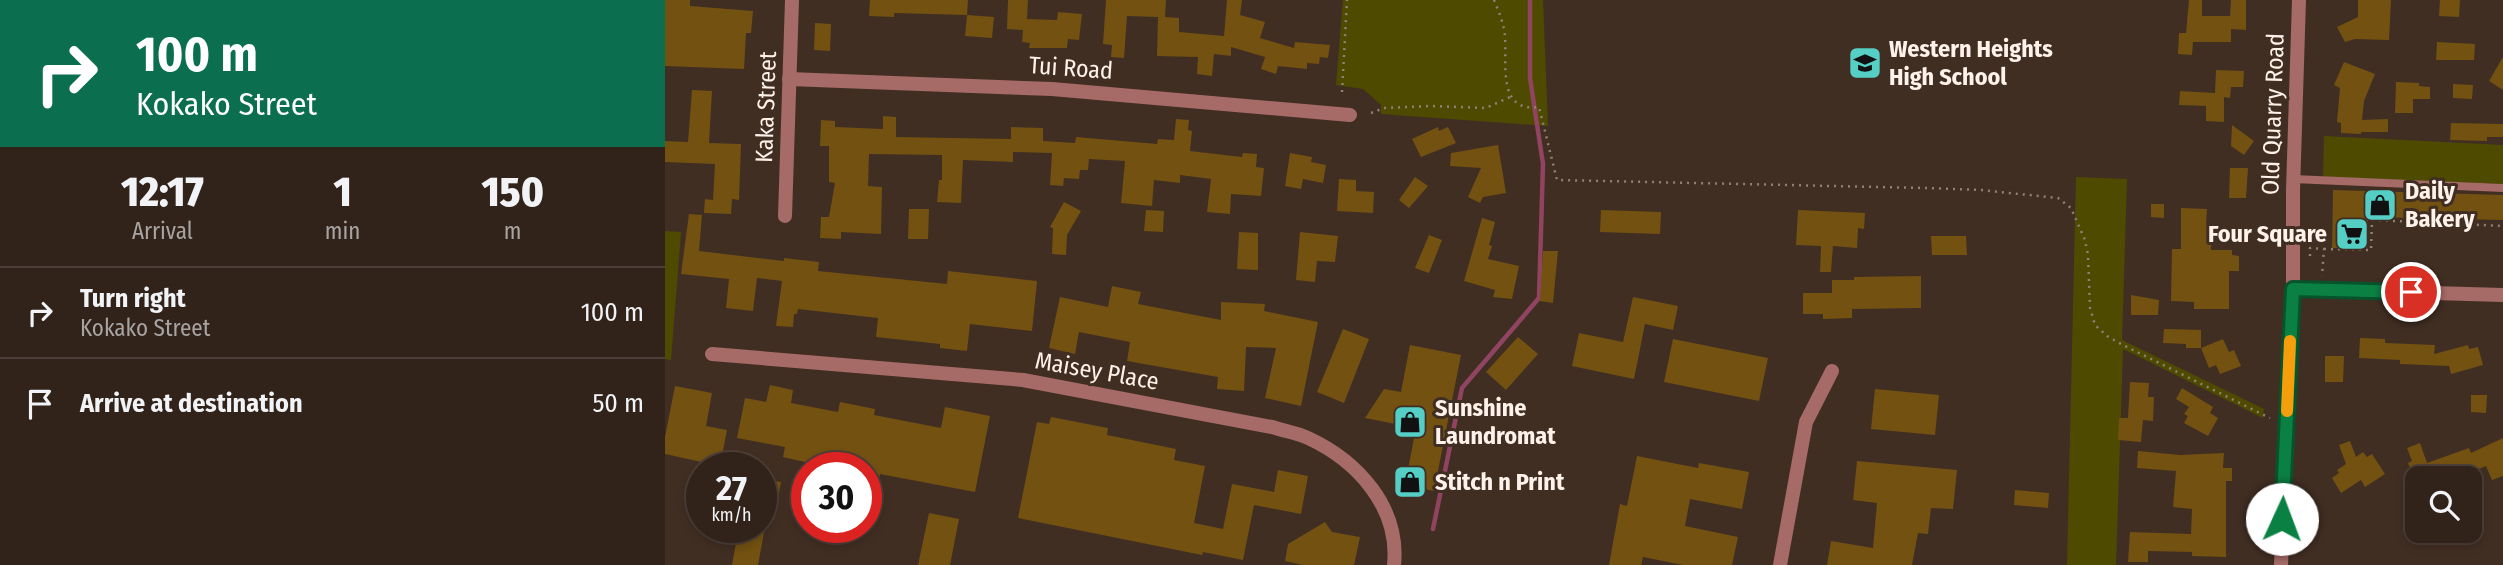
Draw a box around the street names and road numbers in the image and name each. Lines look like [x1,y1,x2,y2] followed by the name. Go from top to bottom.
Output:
[2256,33,2290,195] street label: Old Quarry Road
[750,51,782,163] street label: Kaka Street
[1028,51,1114,85] street label: Tui Road
[1033,346,1161,396] street label: Maisey Place

